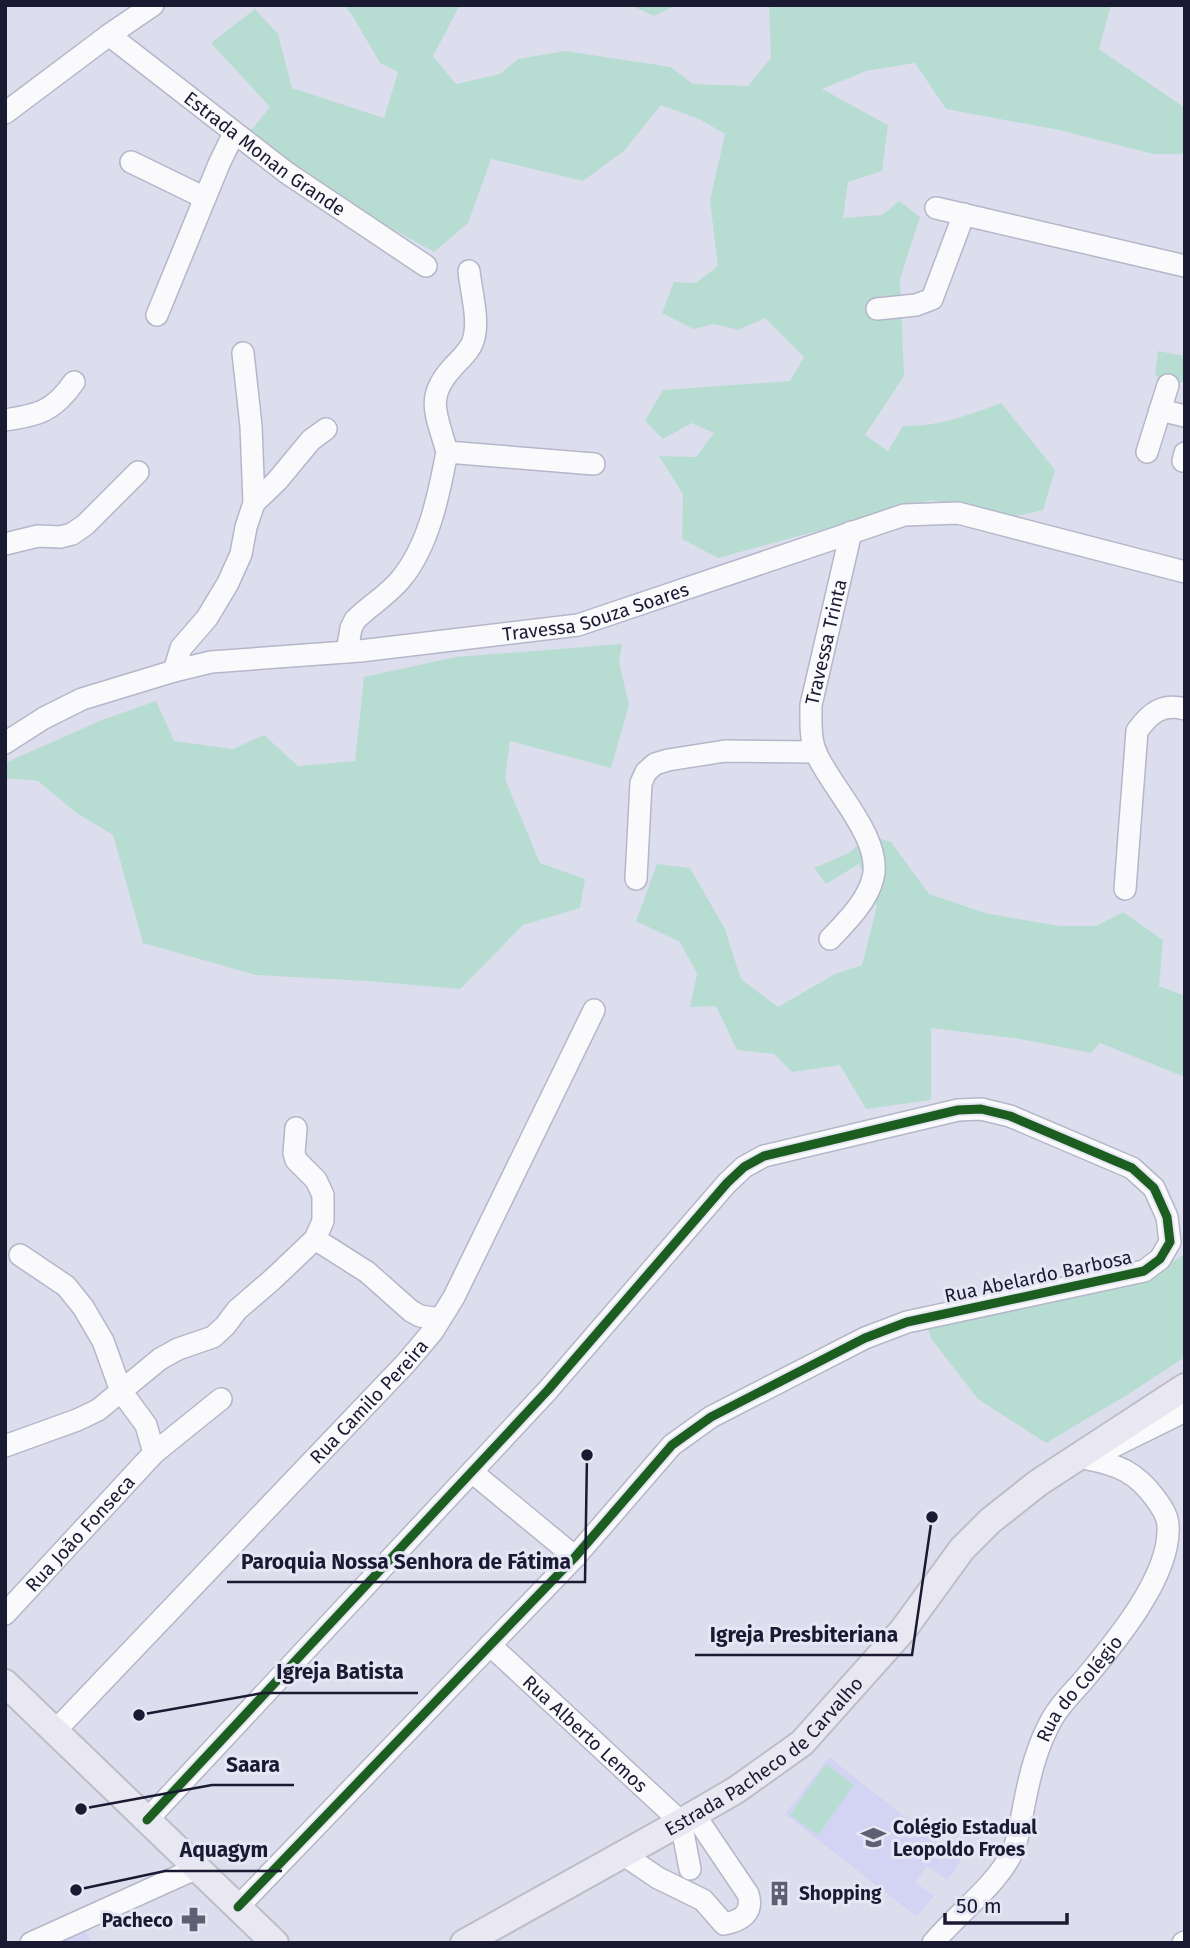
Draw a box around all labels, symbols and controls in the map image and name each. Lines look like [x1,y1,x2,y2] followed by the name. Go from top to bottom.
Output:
[179,87,350,221] street label: Estrada Monan Grande
[501,577,692,646] street label: Travessa Souza Soares
[800,577,852,707] street label: Travessa Trinta
[942,1245,1134,1308] street label: Rua Abelardo Barbosa
[305,1335,433,1469] street label: Rua Camilo Pereira
[21,1471,140,1597] street label: Rua João Fonseca
[227,1540,585,1582] callout: Paroquia Nossa Senhora de Fátima
[241,1549,571,1575] text: Paroquia Nossa Senhora de Fátima
[695,1613,912,1655] callout: Igreja Presbiteriana
[710,1622,898,1648] text: Igreja Presbiteriana
[1031,1631,1127,1746] street label: Rua do Colégio
[263,1651,418,1693] callout: Igreja Batista
[276,1659,404,1685] text: Igreja Batista
[518,1670,652,1797] street label: Rua Alberto Lemos
[661,1672,868,1841] street label: Estrada Pacheco de Carvalho
[212,1743,294,1785] callout: Saara
[226,1752,280,1778] text: Saara
[893,1816,1037,1861] place label: Colégio Estadual Leopoldo Froes
[859,1824,887,1852] school or university icon: Colégio Estadual Leopoldo Froes
[165,1829,282,1871] callout: Aquagym
[179,1837,268,1863] text: Aquagym
[765,1879,793,1907] building icon: Shopping
[799,1882,882,1905] place label: Shopping
[945,1882,1068,1926] scale bar
[956,1893,1002,1919] text: 50 m
[179,1906,207,1934] pharmacy icon: Pacheco
[102,1909,173,1932] place label: Pacheco

